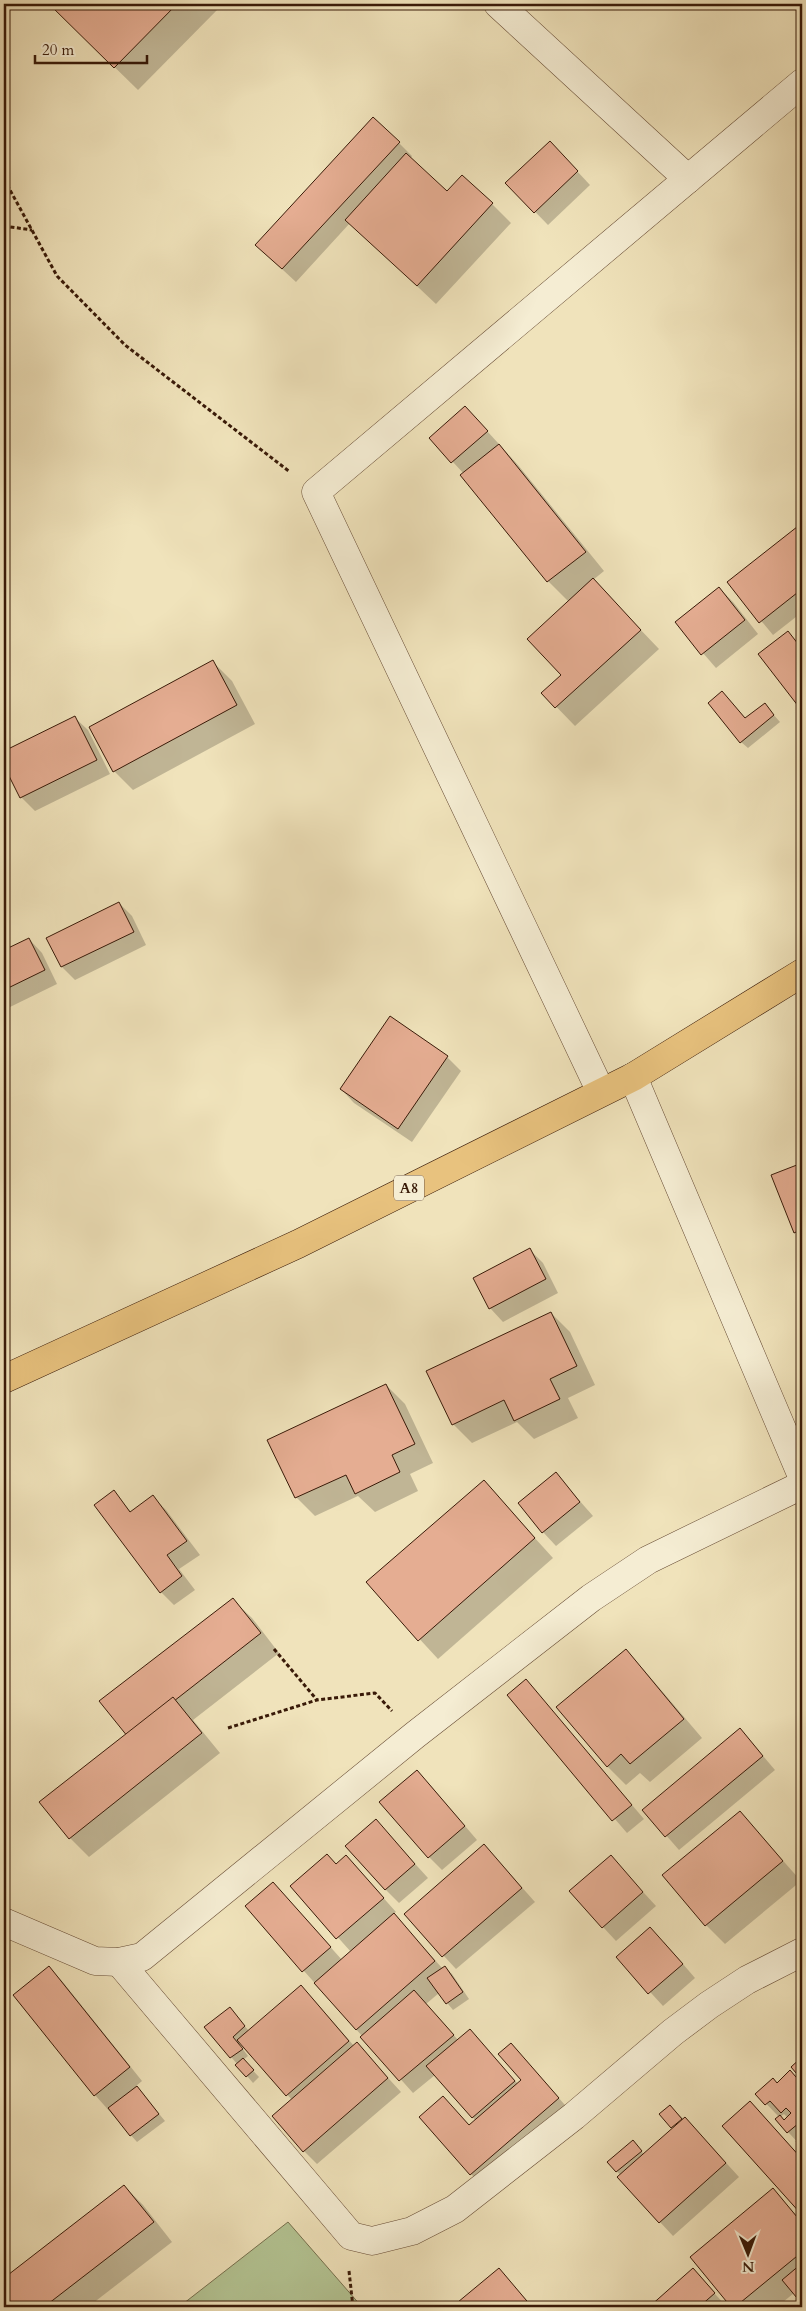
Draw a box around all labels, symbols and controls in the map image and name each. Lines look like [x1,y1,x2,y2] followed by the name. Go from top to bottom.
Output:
[35,32,148,64] scale bar
[42,40,74,60] text: 20 m
[394,1176,424,1200] road number: A8
[724,2228,774,2278] north arrow
[742,2257,754,2276] text: N

